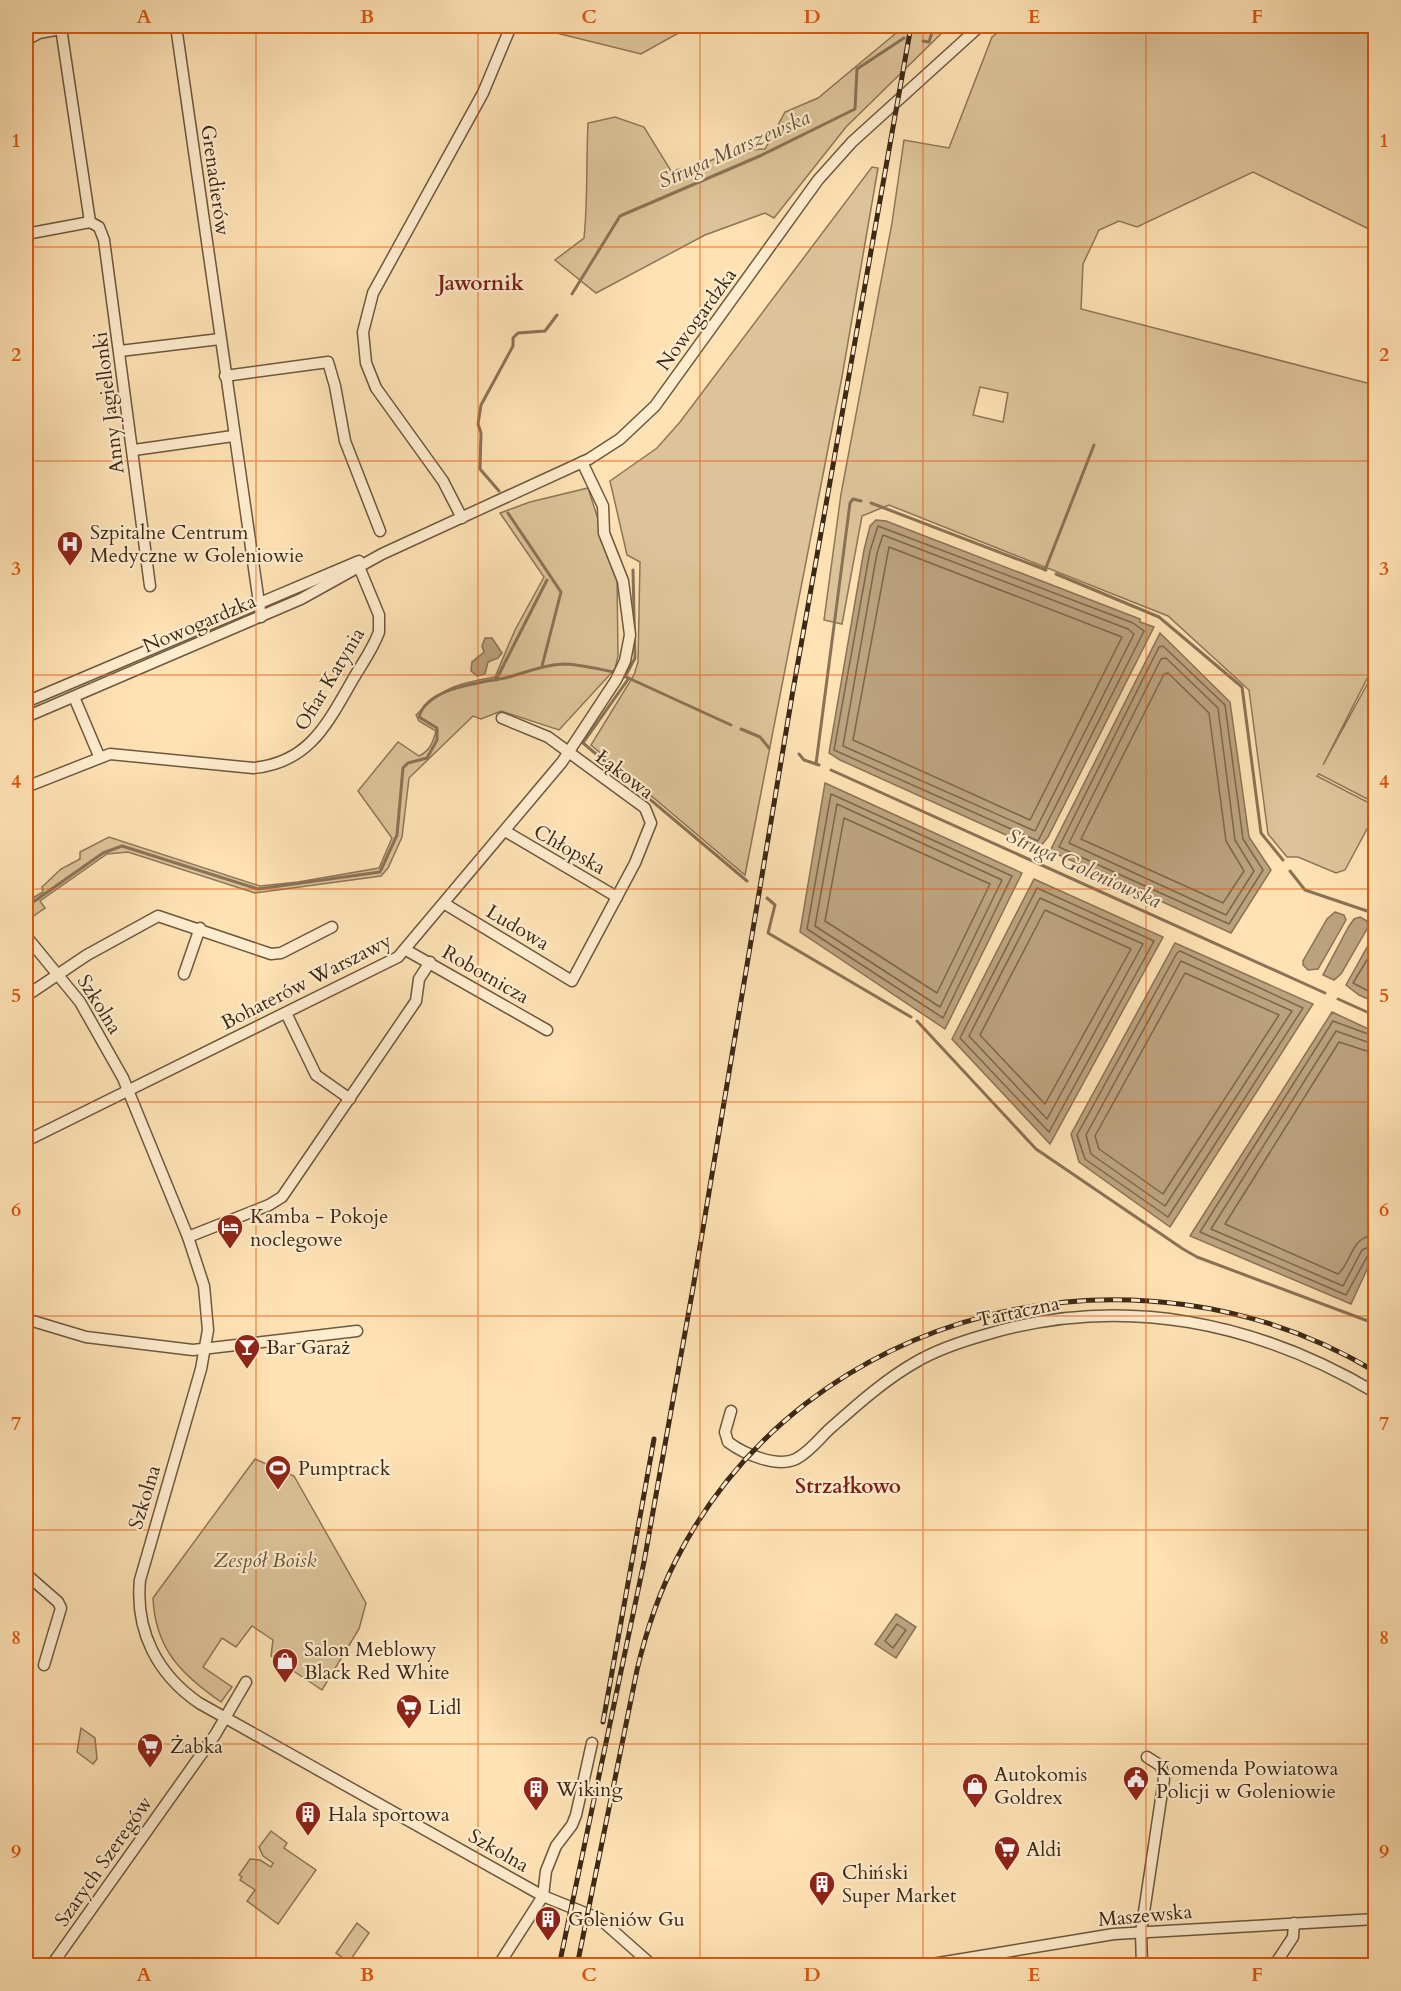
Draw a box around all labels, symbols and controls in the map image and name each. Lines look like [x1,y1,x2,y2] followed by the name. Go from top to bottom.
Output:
[136,3,152,30] text: A
[360,3,374,30] text: B
[581,3,597,30] text: C
[803,3,821,30] text: D
[1028,3,1040,30] text: E
[1251,3,1263,30] text: F
[654,103,815,196] water label: Struga Marszewska
[194,123,237,237] street label: Grenadierów
[11,127,21,154] text: 1
[1379,127,1389,154] text: 1
[650,262,743,376] street label: Nowogardzka
[435,269,524,298] district label: Jawornik
[86,330,131,476] street label: Anny Jagiellonki
[11,341,21,368] text: 2
[1379,341,1389,368] text: 2
[90,519,304,569] place label: Szpitalne Centrum Medyczne w Goleniowie
[55,529,85,567] hospital icon: Szpitalne Centrum Medyczne w Goleniowie
[11,555,21,582] text: 3
[1379,555,1389,582] text: 3
[138,587,260,659] street label: Nowogardzka
[288,622,371,736] street label: Ofiar Katynia
[590,744,660,805] street label: Łąkowa
[11,768,21,795] text: 4
[1379,768,1389,795] text: 4
[529,818,611,881] street label: Chłopska
[1002,821,1166,916] water label: Struga Goleniowska
[481,898,555,957] street label: Ludowa
[216,927,396,1036] street label: Bohaterów Warszawy
[437,939,534,1010] street label: Robotnicza
[71,969,129,1040] street label: Szkolna
[11,982,21,1009] text: 5
[1379,982,1389,1009] text: 5
[11,1196,21,1223] text: 6
[1379,1196,1389,1223] text: 6
[250,1203,388,1253] place label: Kamba - Pokoje noclegowe
[215,1212,245,1250] hotel icon: Kamba - Pokoje noclegowe
[974,1290,1062,1333] street label: Tartaczna
[232,1332,262,1370] bar icon: Bar Garaż
[266,1334,350,1361] place label: Bar Garaż
[11,1410,21,1437] text: 7
[1379,1410,1389,1437] text: 7
[263,1453,293,1491] sports icon: Pumptrack
[298,1455,391,1482] place label: Pumptrack
[122,1462,167,1532] street label: Szkolna
[795,1472,901,1501] district label: Strzałkowo
[214,1547,317,1574] park label: Zespół Boisk
[11,1624,21,1651] text: 8
[1379,1624,1389,1651] text: 8
[304,1636,450,1686] place label: Salon Meblowy Black Red White
[270,1646,300,1684] shop icon: Salon Meblowy Black Red White
[394,1692,424,1730] supermarket icon: Lidl
[428,1694,461,1721] place label: Lidl
[135,1731,165,1769] supermarket icon: Żabka
[170,1733,223,1760] place label: Żabka
[1156,1755,1339,1805] place label: Komenda Powiatowa Policji w Goleniowie
[994,1761,1087,1811] place label: Autokomis Goldrex
[1121,1764,1151,1802] public building icon: Komenda Powiatowa Policji w Goleniowie
[960,1771,990,1809] shop icon: Autokomis Goldrex
[521,1774,551,1812] building icon: Wiking
[555,1776,623,1803] place label: Wiking
[48,1791,158,1932] street label: Szarych Szeregów
[293,1799,323,1837] building icon: Hala sportowa
[328,1801,450,1828] place label: Hala sportowa
[464,1822,534,1879] street label: Szkolna
[992,1834,1022,1872] supermarket icon: Aldi
[1026,1836,1062,1863] place label: Aldi
[11,1838,21,1865] text: 9
[1379,1838,1389,1865] text: 9
[842,1859,957,1909] place label: Chiński Super Market
[807,1869,837,1907] building icon: Chiński Super Market
[1097,1898,1194,1933] street label: Maszewska
[533,1904,563,1942] building icon: Goleniów Gu
[568,1906,685,1933] place label: Goleniów Gu
[136,1961,152,1988] text: A
[360,1961,374,1988] text: B
[581,1961,597,1988] text: C
[803,1961,821,1988] text: D
[1028,1961,1040,1988] text: E
[1251,1961,1263,1988] text: F

